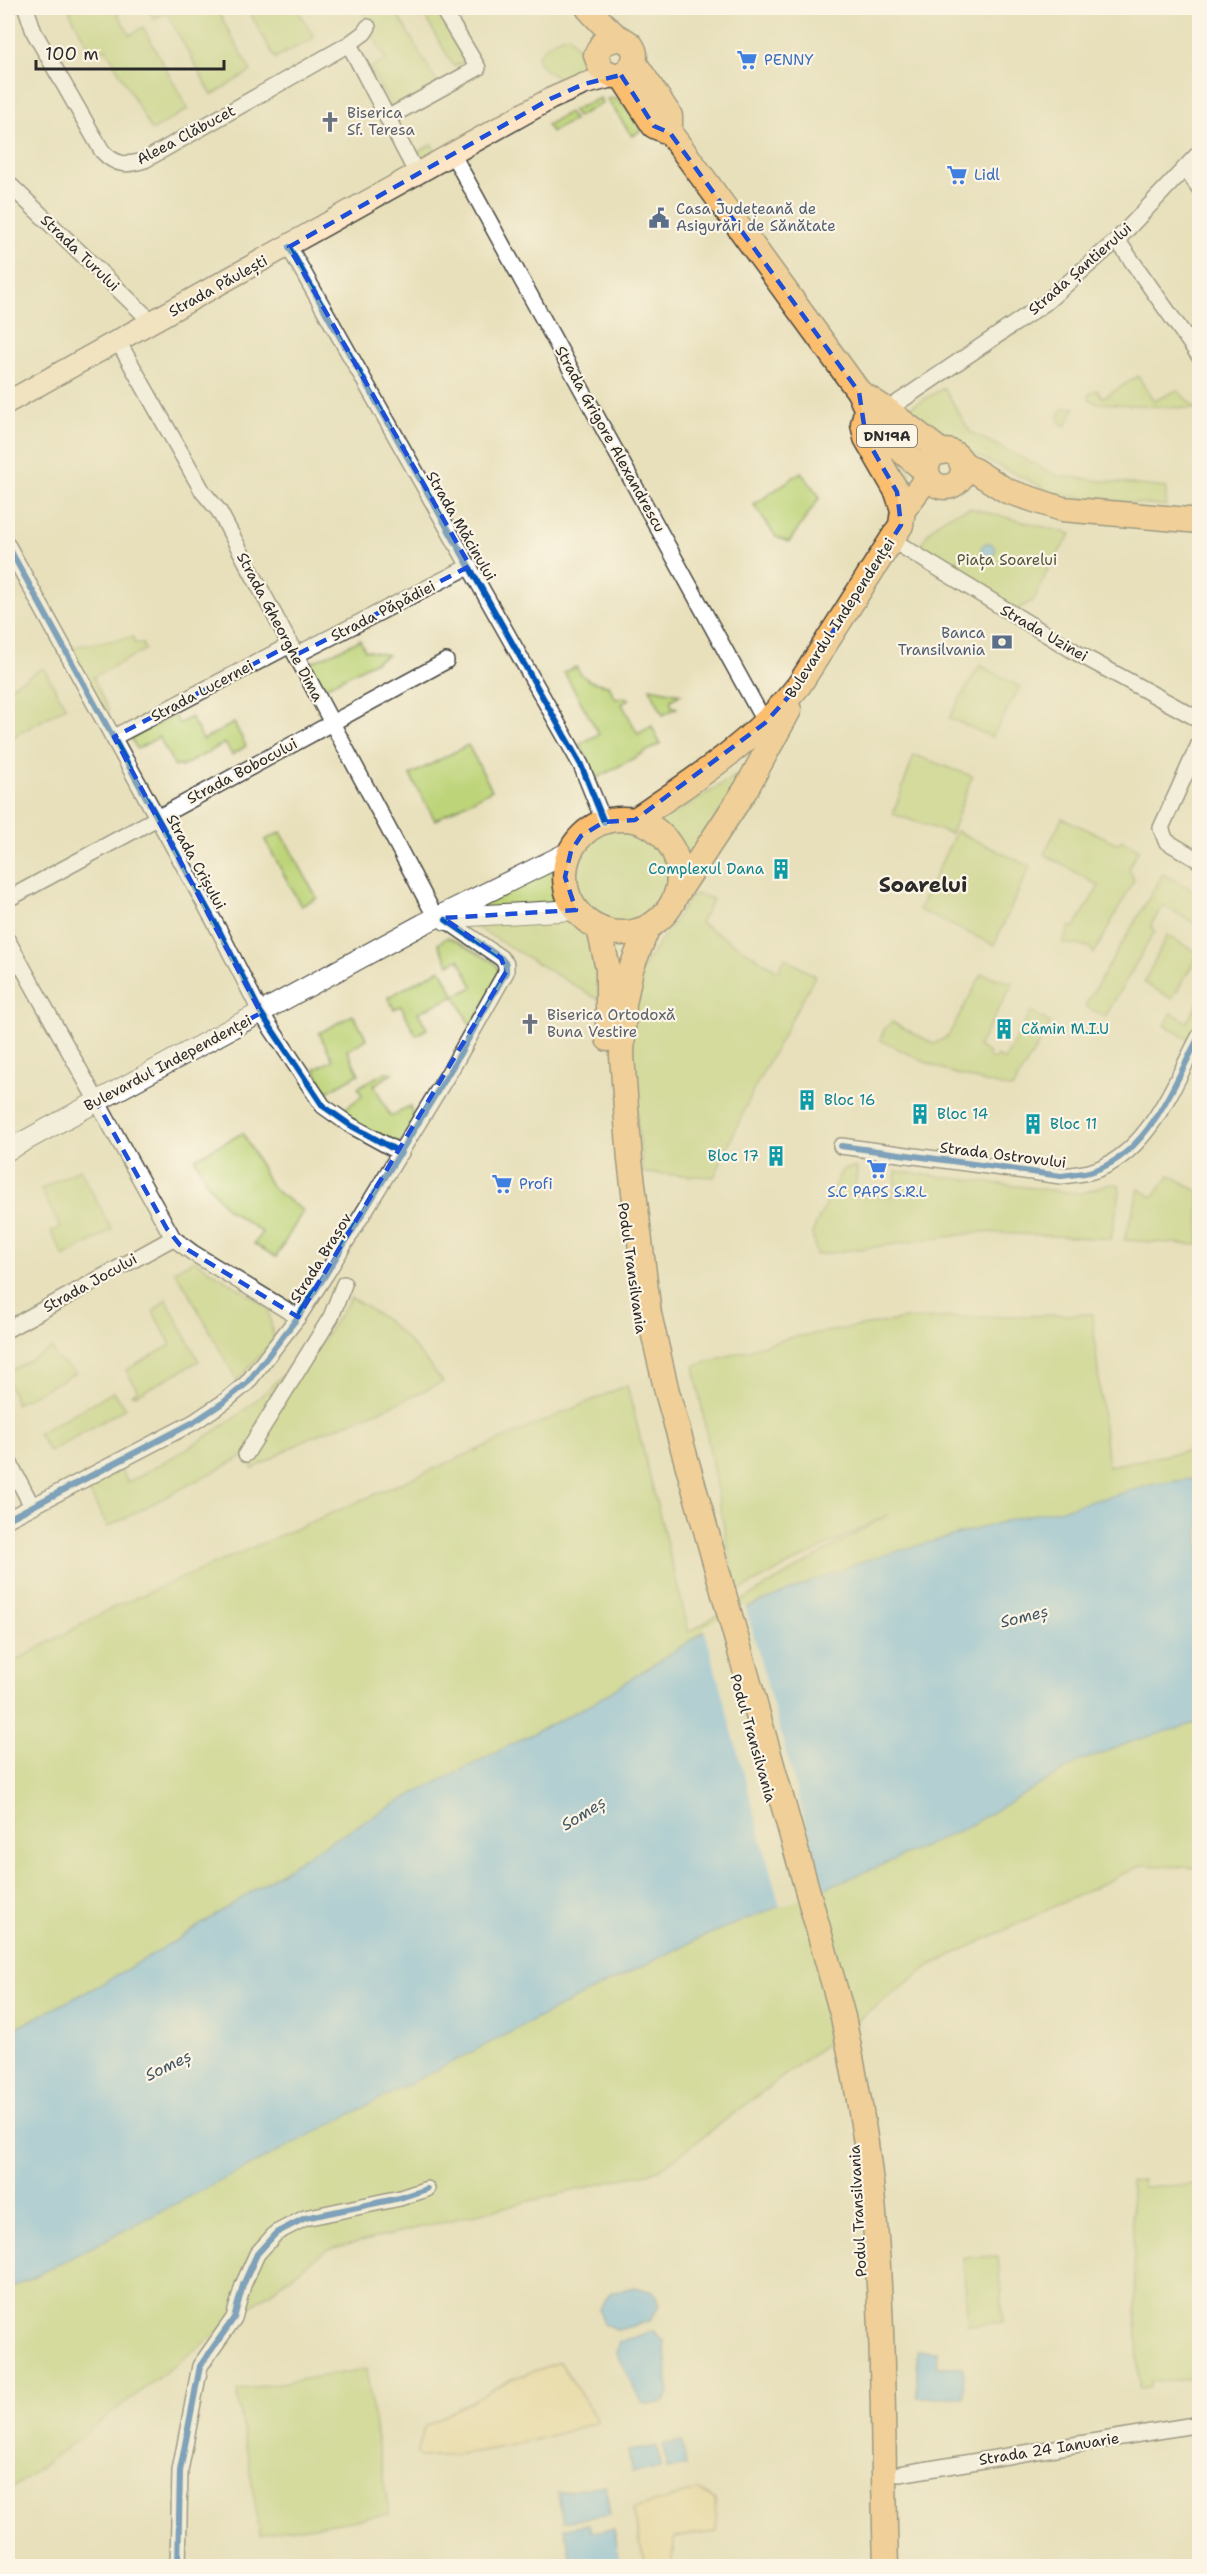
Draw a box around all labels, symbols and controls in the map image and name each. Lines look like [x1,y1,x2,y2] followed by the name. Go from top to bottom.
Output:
[36,33,224,71] scale bar
[45,42,99,66] text: 100 m
[735,48,759,72] supermarket icon: PENNY
[764,50,814,70] place label: PENNY
[133,101,239,169] street label: Aleea Clăbucet
[347,103,416,140] place label: Biserica Sf. Teresa
[318,110,342,134] church icon: Biserica Sf. Teresa
[945,163,969,187] supermarket icon: Lidl
[974,165,1000,185] place label: Lidl
[676,199,836,236] place label: Casa Județeană de Asigurări de Sănătate
[647,206,671,230] public building icon: Casa Județeană de Asigurări de Sănătate
[36,210,124,296] street label: Strada Turului
[1024,218,1137,320] street label: Strada Șantierului
[165,250,272,322] street label: Strada Păulești
[550,342,670,536] street label: Strada Grigore Alexandrescu
[857,425,917,447] road number: DN19A
[421,467,501,585] street label: Strada Măcinului
[781,534,900,703] street label: Bulevardul Independenței
[232,549,328,706] street label: Strada Gheorghe Dima
[957,550,1057,571] park label: Piața Soarelui
[327,576,439,646] street label: Strada Păpădiei
[997,600,1091,666] street label: Strada Uzinei
[898,623,986,660] place label: Banca Transilvania
[990,630,1014,654] bank icon: Banca Transilvania
[147,655,257,727] street label: Strada Lucernei
[183,733,301,809] street label: Strada Bobocului
[161,811,230,914] street label: Strada Crișului
[769,857,793,881] building icon: Complexul Dana
[648,859,765,879] place label: Complexul Dana
[879,871,967,899] district label: Soarelui
[547,1005,676,1042] place label: Biserica Ortodoxă Buna Vestire
[81,1010,256,1117] street label: Bulevardul Independenței
[518,1012,542,1036] church icon: Biserica Ortodoxă Buna Vestire
[992,1017,1016,1041] building icon: Cămin M.I.U
[1021,1019,1109,1039] place label: Cămin M.I.U
[795,1088,819,1112] building icon: Bloc 16
[824,1090,876,1110] place label: Bloc 16
[908,1102,932,1126] building icon: Bloc 14
[937,1104,988,1124] place label: Bloc 14
[1021,1112,1045,1136] building icon: Bloc 11
[1050,1114,1097,1134] place label: Bloc 11
[939,1137,1067,1173] street label: Strada Ostrovului
[764,1144,788,1168] building icon: Bloc 17
[708,1146,759,1166] place label: Bloc 17
[865,1157,889,1181] supermarket icon: S.C PAPS S.R.L
[490,1172,514,1196] supermarket icon: Profi
[519,1174,553,1194] place label: Profi
[827,1182,927,1202] place label: S.C PAPS S.R.L
[613,1201,651,1336] street label: Podul Transilvania
[285,1209,357,1307] street label: Strada Brașov
[39,1249,141,1317] street label: Strada Jocului
[998,1600,1051,1634] water label: Someș
[725,1672,781,1805] street label: Podul Transilvania
[557,1791,610,1836] water label: Someș
[142,2045,195,2087] water label: Someș
[845,2144,871,2278] street label: Podul Transilvania
[977,2428,1121,2470] street label: Strada 24 Ianuarie

